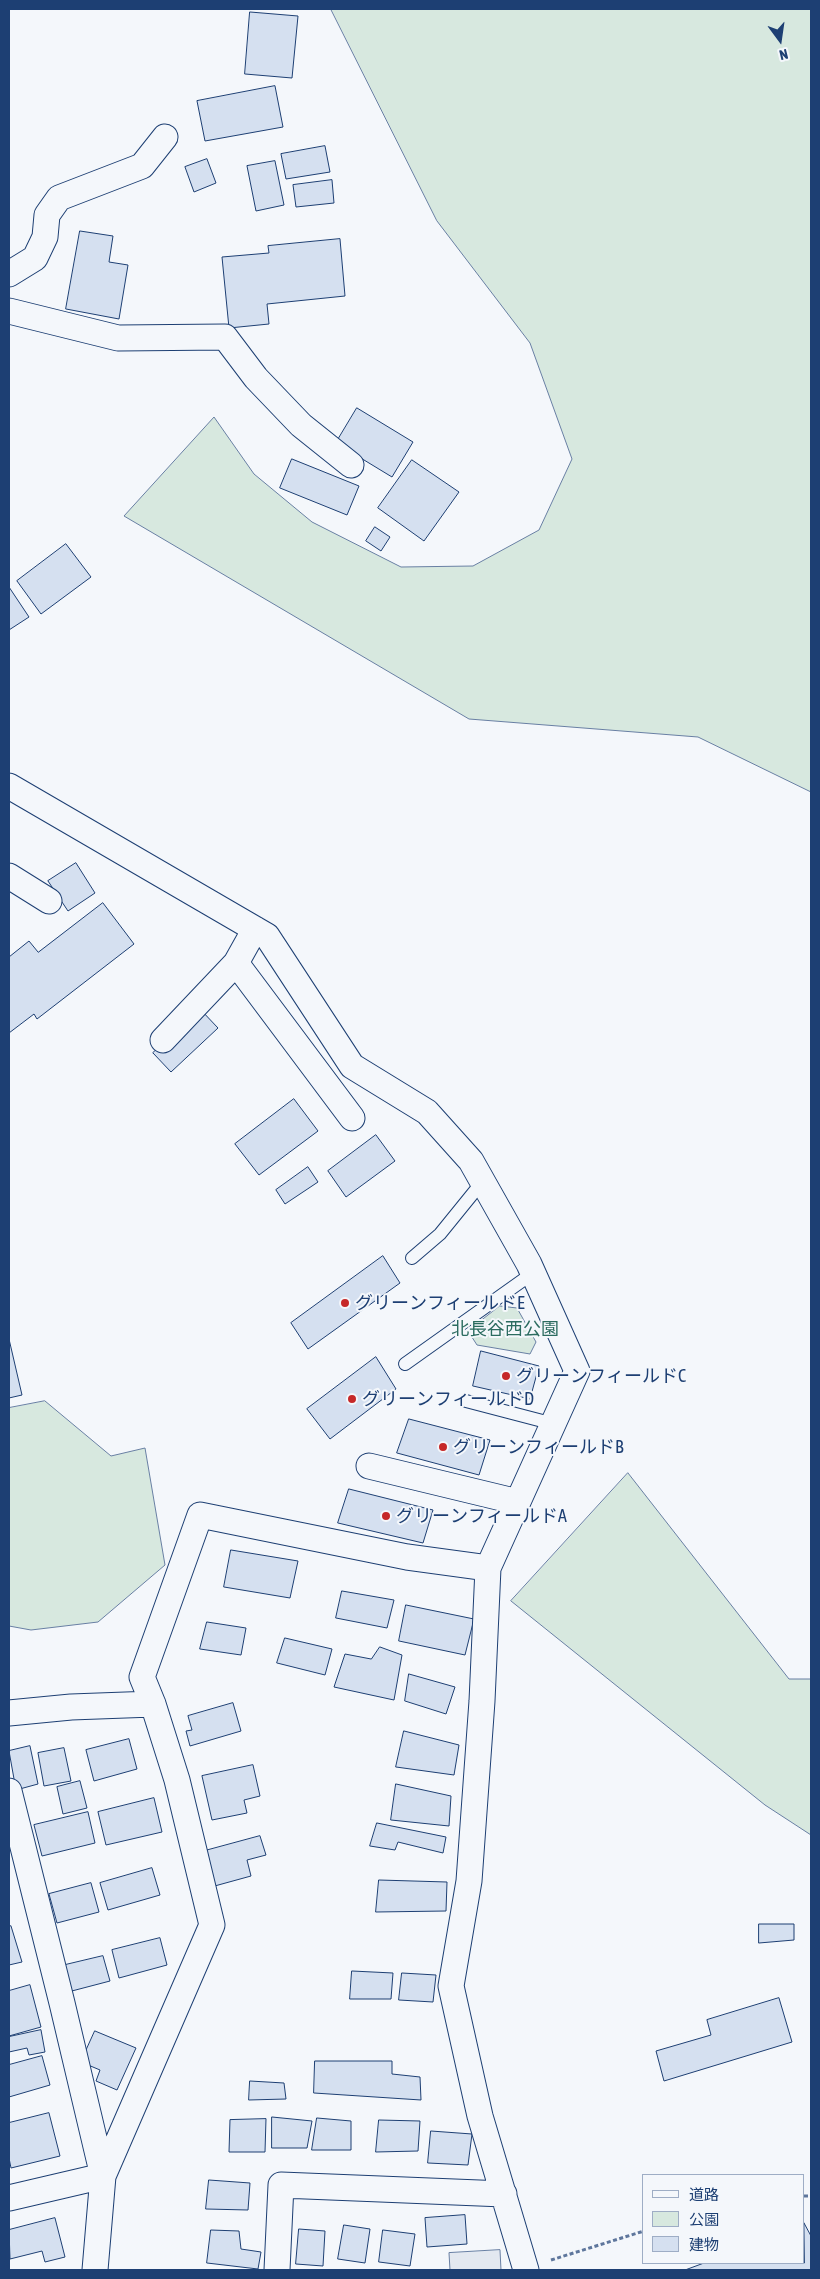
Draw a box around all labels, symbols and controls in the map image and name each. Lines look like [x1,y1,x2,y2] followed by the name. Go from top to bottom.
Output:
[755,15,805,65] north arrow
[778,46,790,63] text: N
[355,1292,525,1314] place label: グリーンフィールドE
[339,1297,351,1309] marker: グリーンフィールドE
[451,1318,559,1340] park label: 北長谷西公園
[516,1365,686,1387] place label: グリーンフィールドC
[500,1370,512,1382] marker: グリーンフィールドC
[362,1388,534,1410] place label: グリーンフィールドD
[346,1393,358,1405] marker: グリーンフィールドD
[453,1436,624,1458] place label: グリーンフィールドB
[437,1441,449,1453] marker: グリーンフィールドB
[396,1505,567,1527] place label: グリーンフィールドA
[380,1510,392,1522] marker: グリーンフィールドA
[642,2174,805,2264] legend
[689,2186,719,2203] text: 道路
[689,2211,719,2228] text: 公園
[689,2236,719,2253] text: 建物

